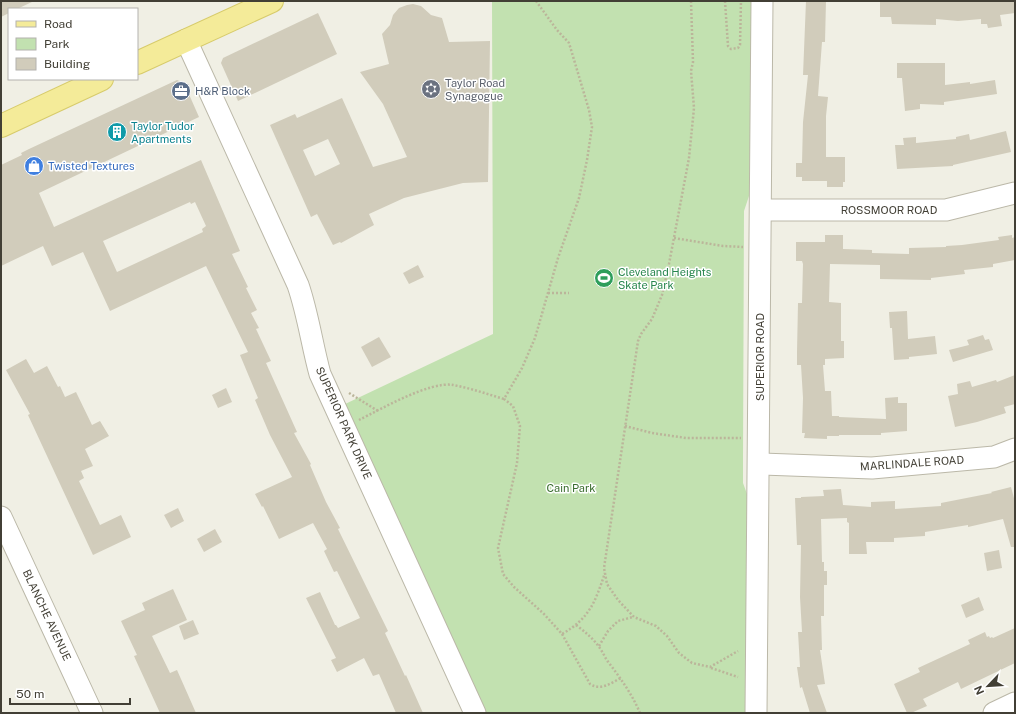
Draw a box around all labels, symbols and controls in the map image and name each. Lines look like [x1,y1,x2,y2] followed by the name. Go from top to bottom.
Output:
[8,8,138,80] legend
[44,17,72,31] text: Road
[44,37,70,51] text: Park
[44,57,90,71] text: Building
[445,77,505,102] place label: Taylor Road Synagogue
[420,78,442,100] synagogue icon: Taylor Road Synagogue
[170,80,192,102] office icon: H&R Block
[195,85,250,97] place label: H&R Block
[131,120,194,145] place label: Taylor Tudor Apartments
[106,121,128,143] building icon: Taylor Tudor Apartments
[23,155,45,177] shop icon: Twisted Textures
[48,160,135,172] place label: Twisted Textures
[841,204,938,216] street label: ROSSMOOR ROAD
[618,266,712,291] place label: Cleveland Heights Skate Park
[593,267,615,289] sports icon: Cleveland Heights Skate Park
[754,313,766,401] street label: SUPERIOR ROAD
[314,365,374,481] street label: SUPERIOR PARK DRIVE
[860,453,965,473] street label: MARLINDALE ROAD
[547,482,595,494] park label: Cain Park
[21,568,73,663] street label: BLANCHE AVENUE
[968,666,1008,706] north arrow
[10,680,130,706] scale bar
[972,684,986,697] text: N
[16,687,44,701] text: 50 m

